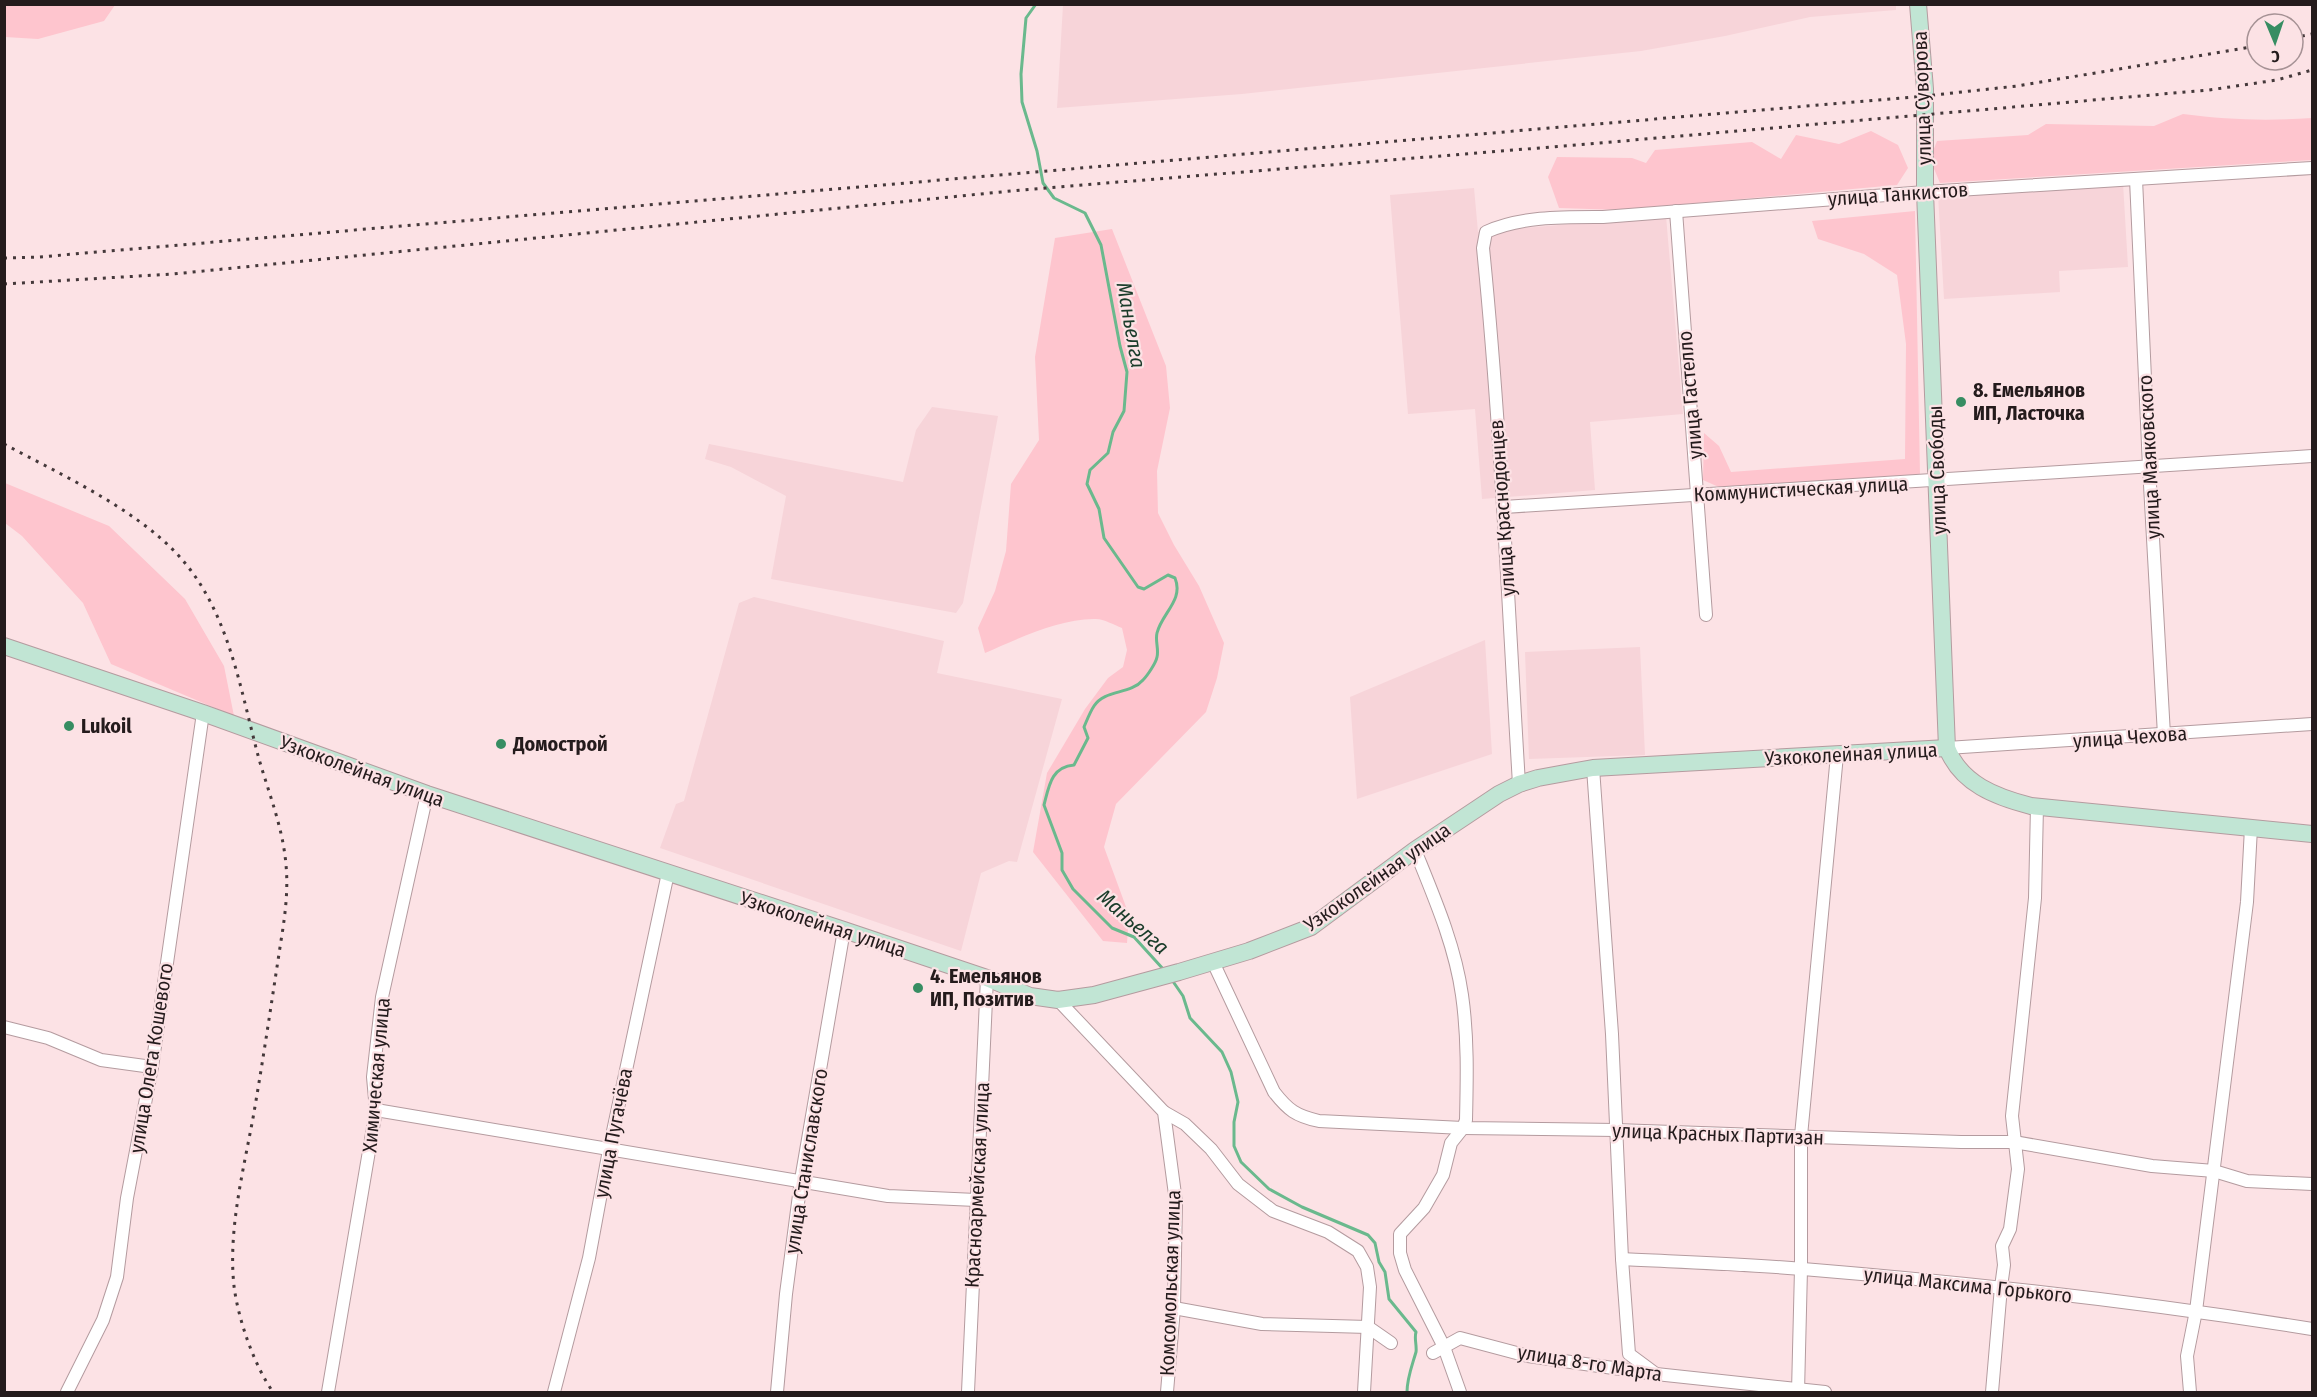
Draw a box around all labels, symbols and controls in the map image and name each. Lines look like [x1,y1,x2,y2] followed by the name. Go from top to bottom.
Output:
[2245,12,2305,72] north arrow
[1908,31,1936,165] street label: улица Суворова
[2270,47,2280,66] text: С
[1827,177,1969,211] street label: улица Танкистов
[1111,280,1151,370] water label: Маньелга
[1672,330,1708,460] street label: улица Гастелло
[2133,374,2165,540] street label: улица Маяковского
[1973,378,2085,425] place label: 8. Емельянов ИП, Ласточка
[1954,395,1968,409] marker: 8. Емельянов ИП, Ласточка
[1923,405,1951,535] street label: улица Свободы
[1484,419,1520,597] street label: улица Краснодонцев
[1693,471,1909,507] street label: Коммунистическая улица
[81,714,132,738] place label: Lukoil
[62,719,76,733] marker: Lukoil
[2072,721,2188,753] street label: улица Чехова
[276,730,447,812] street label: Узкоколейная улица
[512,732,608,756] place label: Домострой
[494,737,508,751] marker: Домострой
[1763,737,1938,771] street label: Узкоколейная улица
[1298,818,1455,937] street label: Узкоколейная улица
[1092,884,1174,960] water label: Маньелга
[736,886,909,962] street label: Узкоколейная улица
[124,961,178,1155] street label: улица Олега Кошевого
[930,964,1042,1011] place label: 4. Емельянов ИП, Позитив
[911,981,925,995] marker: 4. Емельянов ИП, Позитив
[357,997,395,1153] street label: Химическая улица
[589,1066,637,1200] street label: улица Пугачёва
[780,1067,832,1255] street label: улица Станиславского
[960,1082,994,1288] street label: Красноармейская улица
[1612,1118,1824,1150] street label: улица Красных Партизан
[1155,1190,1185,1376] street label: Комсомольская улица
[1863,1262,2073,1308] street label: улица Максима Горького
[1516,1340,1664,1386] street label: улица 8-го Марта

